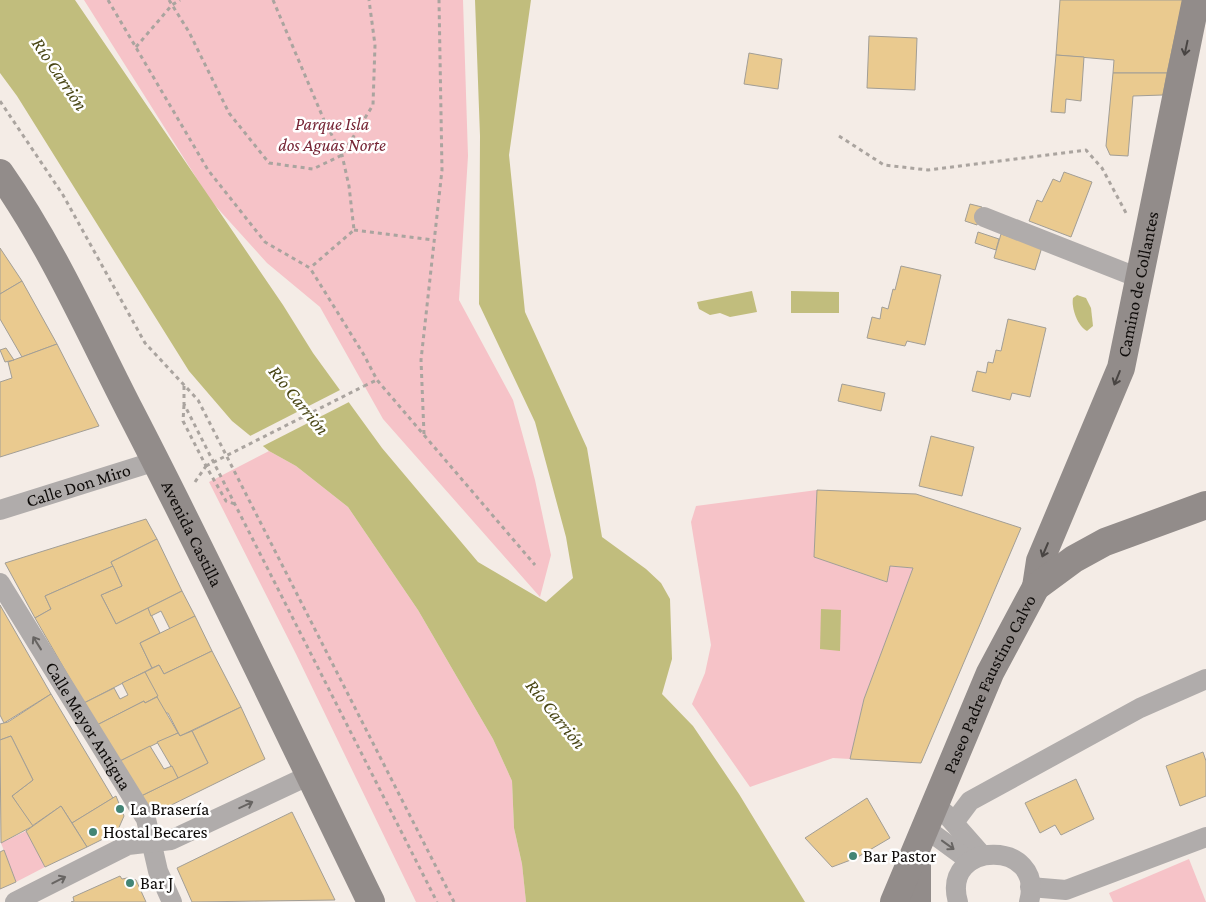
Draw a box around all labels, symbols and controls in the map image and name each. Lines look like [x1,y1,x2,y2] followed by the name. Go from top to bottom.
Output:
[28,34,92,114] water label: Río Carrión
[1181,39,1190,55] one-way arrow
[278,114,386,155] park label: Parque Isla dos Aguas Norte
[1113,210,1163,359] street label: Camino de Collantes
[265,361,333,439] water label: Río Carrión
[1111,370,1121,385] one-way arrow
[24,460,133,511] street label: Calle Don Miro
[157,477,227,590] street label: Avenida Castilla
[1039,543,1048,558] one-way arrow
[939,591,1040,776] street label: Paseo Padre Faustino Calvo
[32,637,42,651] one-way arrow
[41,658,136,794] street label: Calle Mayor Antigua
[522,675,590,753] water label: Río Carrión
[130,799,209,819] place label: La Brasería
[238,800,253,810] one-way arrow
[114,803,126,815] marker: La Brasería
[103,822,208,842] place label: Hostal Becares
[87,826,99,838] marker: Hostal Becares
[941,840,955,850] one-way arrow
[863,846,937,866] place label: Bar Pastor
[847,850,859,862] marker: Bar Pastor
[140,873,173,893] place label: Bar J
[51,875,66,885] one-way arrow
[124,877,136,889] marker: Bar J

